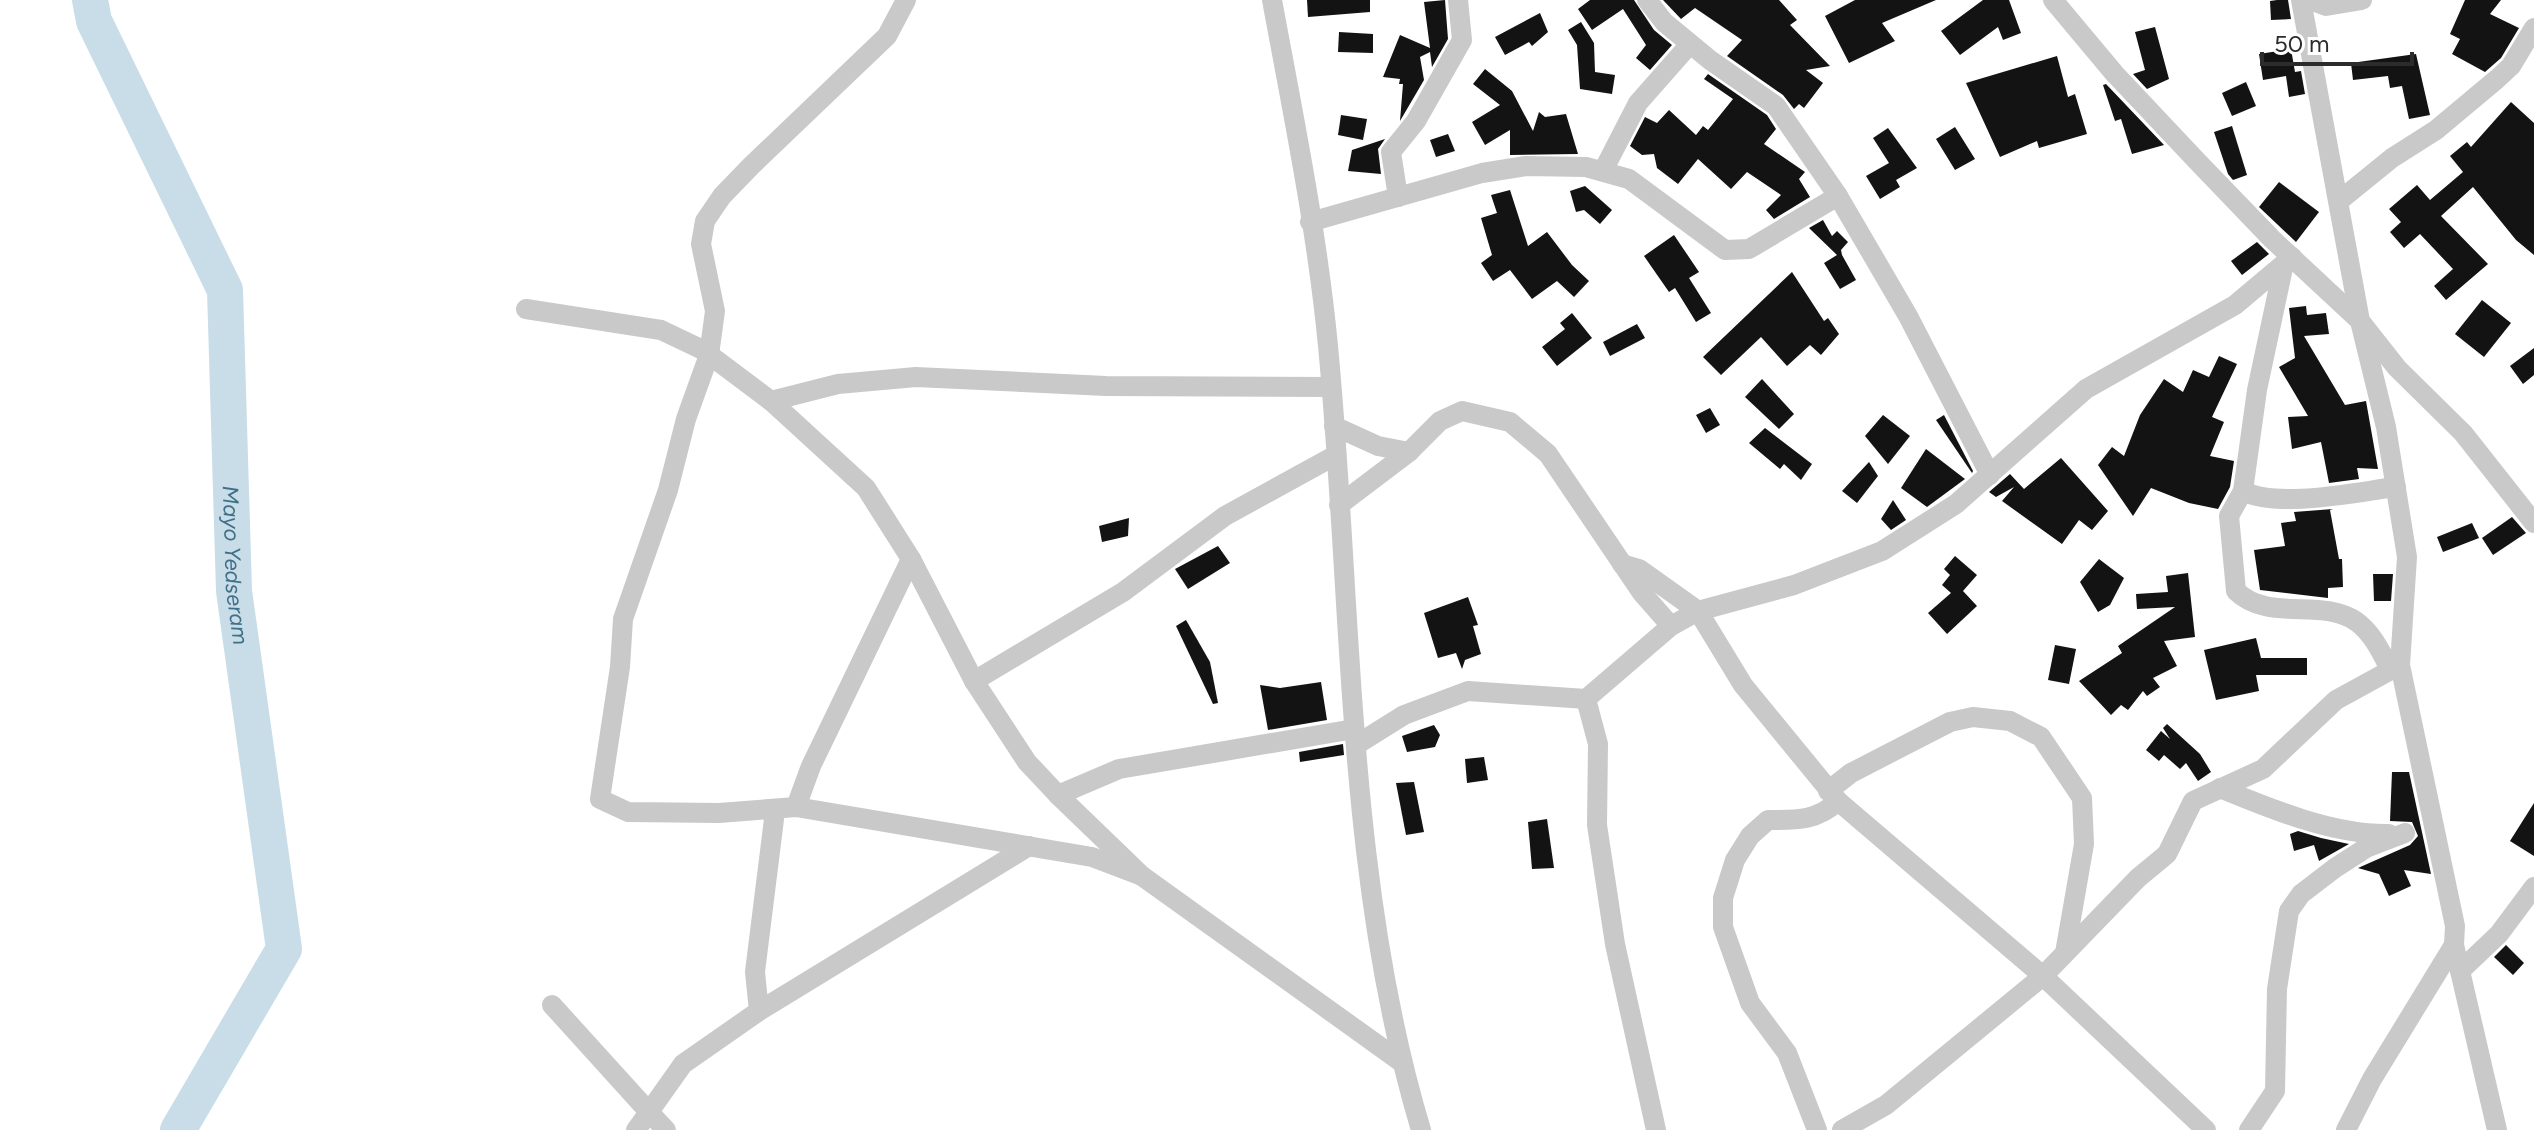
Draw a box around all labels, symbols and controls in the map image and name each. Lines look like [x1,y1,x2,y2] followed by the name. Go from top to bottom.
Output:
[2262,16,2412,66] scale bar
[2274,29,2330,58] text: 50 m
[217,485,254,647] water label: Mayo Yedseram

